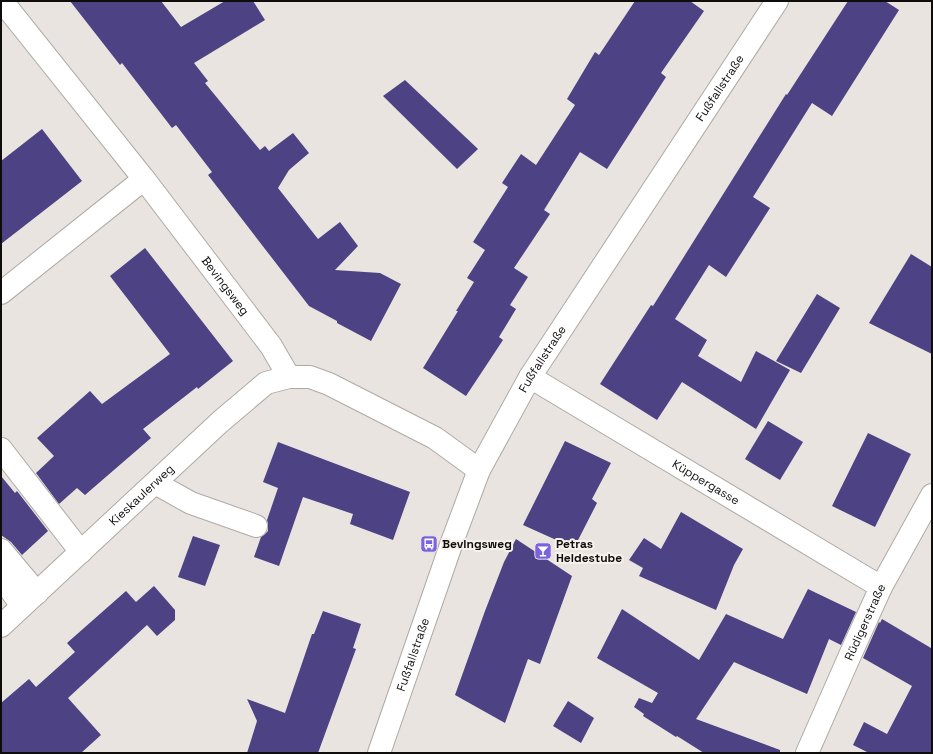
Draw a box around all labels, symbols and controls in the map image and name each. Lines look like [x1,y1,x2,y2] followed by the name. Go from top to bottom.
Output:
[692,52,748,124] street label: Fußfallstraße
[198,253,253,319] street label: Bevingsweg
[515,322,570,395] street label: Fußfallstraße
[669,456,743,509] street label: Küppergasse
[106,461,177,529] street label: Kieskaulerweg
[419,534,439,554] bus stop icon: Bevingsweg
[442,536,512,552] place label: Bevingsweg
[556,536,622,566] place label: Petras Heidestube
[533,541,553,561] bar icon: Petras Heidestube
[841,581,889,663] street label: Rüdigerstraße
[393,616,433,694] street label: Fußfallstraße

